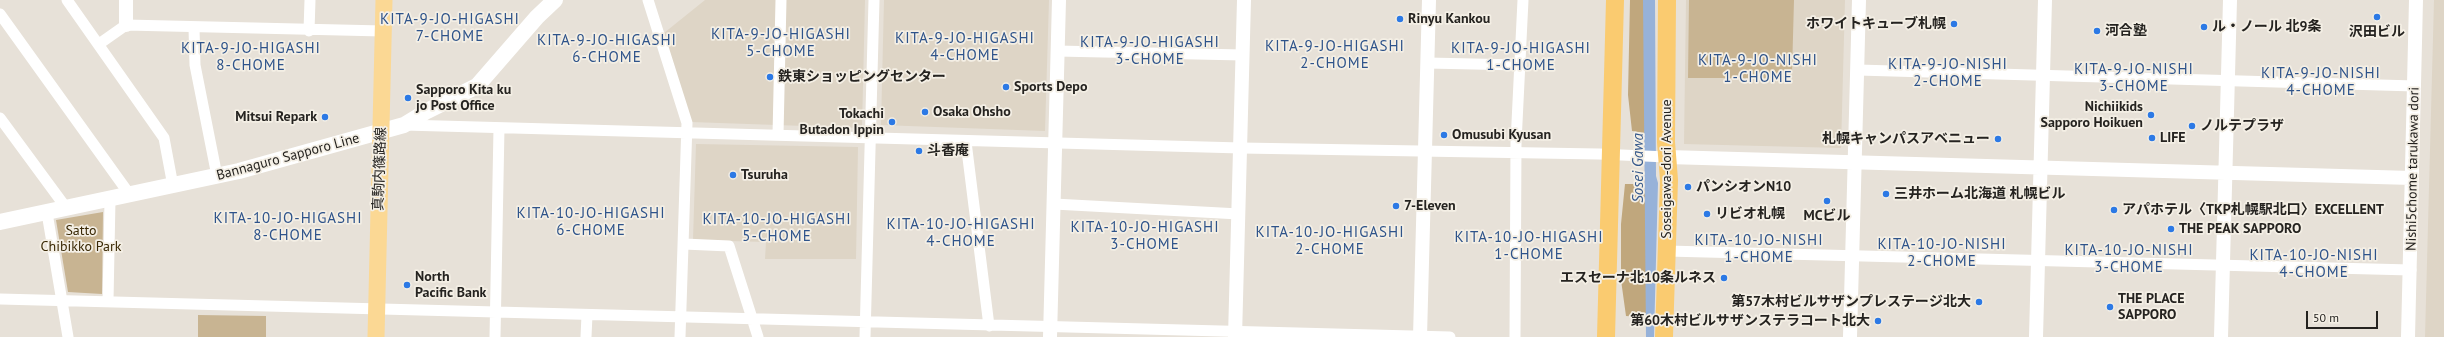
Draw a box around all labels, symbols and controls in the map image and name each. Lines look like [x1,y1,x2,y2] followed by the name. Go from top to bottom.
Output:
[380,11,520,46] district label: KITA-9-JO-HIGASHI 7-CHOME
[1408,11,1490,27] place label: Rinyu Kankou
[2372,12,2382,22] marker: 沢田ビル
[1395,14,1405,24] marker: Rinyu Kankou
[1806,16,1946,32] place label: ホワイトキューブ札幌
[1949,19,1959,29] marker: ホワイトキューブ札幌
[2212,19,2321,35] place label: ル・ノール 北9条
[2199,22,2209,32] marker: ル・ノール 北9条
[2105,23,2147,39] place label: 河合塾
[2349,24,2405,40] place label: 沢田ビル
[711,26,851,61] district label: KITA-9-JO-HIGASHI 5-CHOME
[2092,26,2102,36] marker: 河合塾
[895,30,1035,65] district label: KITA-9-JO-HIGASHI 4-CHOME
[537,32,677,67] district label: KITA-9-JO-HIGASHI 6-CHOME
[1080,34,1220,69] district label: KITA-9-JO-HIGASHI 3-CHOME
[1265,38,1405,73] district label: KITA-9-JO-HIGASHI 2-CHOME
[181,40,321,75] district label: KITA-9-JO-HIGASHI 8-CHOME
[1451,40,1591,75] district label: KITA-9-JO-HIGASHI 1-CHOME
[1698,52,1818,87] district label: KITA-9-JO-NISHI 1-CHOME
[1888,56,2008,91] district label: KITA-9-JO-NISHI 2-CHOME
[2074,61,2194,96] district label: KITA-9-JO-NISHI 3-CHOME
[2261,65,2381,100] district label: KITA-9-JO-NISHI 4-CHOME
[778,69,946,85] place label: 鉄東ショッピングセンター
[765,72,775,82] marker: 鉄東ショッピングセンター
[1014,79,1087,95] place label: Sports Depo
[416,82,511,114] place label: Sapporo Kita ku jo Post Office
[1001,82,1011,92] marker: Sports Depo
[2403,87,2423,251] street label: Nishi5chome tarukawa dori
[403,93,413,103] marker: Sapporo Kita ku jo Post Office
[1659,99,1675,239] street label: Soseigawa-dori Avenue
[2040,99,2143,132] place label: Nichiikids Sapporo Hoikuen
[933,104,1011,120] place label: Osaka Ohsho
[800,106,884,138] place label: Tokachi Butadon Ippin
[920,107,930,117] marker: Osaka Ohsho
[235,109,317,125] place label: Mitsui Repark
[2146,110,2156,120] marker: Nichiikids Sapporo Hoikuen
[320,112,330,122] marker: Mitsui Repark
[887,117,897,127] marker: Tokachi Butadon Ippin
[2200,118,2284,134] place label: ノルテプラザ
[2187,121,2197,131] marker: ノルテプラザ
[370,127,390,211] street label: 真駒内篠路線
[1452,127,1551,143] place label: Omusubi Kyusan
[215,130,361,184] street label: Bannaguro Sapporo Line
[1439,130,1449,140] marker: Omusubi Kyusan
[2160,130,2186,146] place label: LIFE
[1822,131,1990,147] place label: 札幌キャンパスアベニュー
[1630,133,1648,203] water label: Sosei Gawa
[2147,133,2157,143] marker: LIFE
[1993,134,2003,144] marker: 札幌キャンパスアベニュー
[927,143,969,159] place label: 斗香庵
[914,146,924,156] marker: 斗香庵
[741,167,788,183] place label: Tsuruha
[728,170,738,180] marker: Tsuruha
[1696,179,1791,195] place label: パンシオンN10
[1683,182,1693,192] marker: パンシオンN10
[1894,186,2066,202] place label: 三井ホーム北海道 札幌ビル
[1881,189,1891,199] marker: 三井ホーム北海道 札幌ビル
[1822,196,1832,206] marker: MCビル
[1404,198,1456,214] place label: 7-Eleven
[1391,201,1401,211] marker: 7-Eleven
[2122,202,2384,218] place label: アパホテル〈TKP札幌駅北口〉EXCELLENT
[517,205,665,240] district label: KITA-10-JO-HIGASHI 6-CHOME
[2109,205,2119,215] marker: アパホテル〈TKP札幌駅北口〉EXCELLENT
[1715,206,1785,222] place label: リビオ札幌
[1803,208,1851,224] place label: MCビル
[1702,209,1712,219] marker: リビオ札幌
[214,210,362,245] district label: KITA-10-JO-HIGASHI 8-CHOME
[703,211,851,246] district label: KITA-10-JO-HIGASHI 5-CHOME
[887,216,1035,251] district label: KITA-10-JO-HIGASHI 4-CHOME
[1071,219,1219,254] district label: KITA-10-JO-HIGASHI 3-CHOME
[2179,221,2301,237] place label: THE PEAK SAPPORO
[41,223,121,256] park label: Satto Chibikko Park
[1256,224,1404,259] district label: KITA-10-JO-HIGASHI 2-CHOME
[2166,224,2176,234] marker: THE PEAK SAPPORO
[1455,229,1603,264] district label: KITA-10-JO-HIGASHI 1-CHOME
[1694,232,1824,267] district label: KITA-10-JO-NISHI 1-CHOME
[1877,236,2007,271] district label: KITA-10-JO-NISHI 2-CHOME
[2064,242,2194,277] district label: KITA-10-JO-NISHI 3-CHOME
[2249,247,2379,282] district label: KITA-10-JO-NISHI 4-CHOME
[415,269,486,302] place label: North Pacific Bank
[1560,270,1716,286] place label: エスセーナ北10条ルネス
[1719,273,1729,283] marker: エスセーナ北10条ルネス
[402,280,412,290] marker: North Pacific Bank
[2118,291,2184,324] place label: THE PLACE SAPPORO
[1731,294,1971,310] place label: 第57木村ビルサザンプレステージ北大
[1974,297,1984,307] marker: 第57木村ビルサザンプレステージ北大
[2105,302,2115,312] marker: THE PLACE SAPPORO
[2308,303,2380,329] scale bar
[2313,310,2339,325] text: 50 m
[1630,313,1870,329] place label: 第60木村ビルサザンステラコート北大
[1873,316,1883,326] marker: 第60木村ビルサザンステラコート北大

